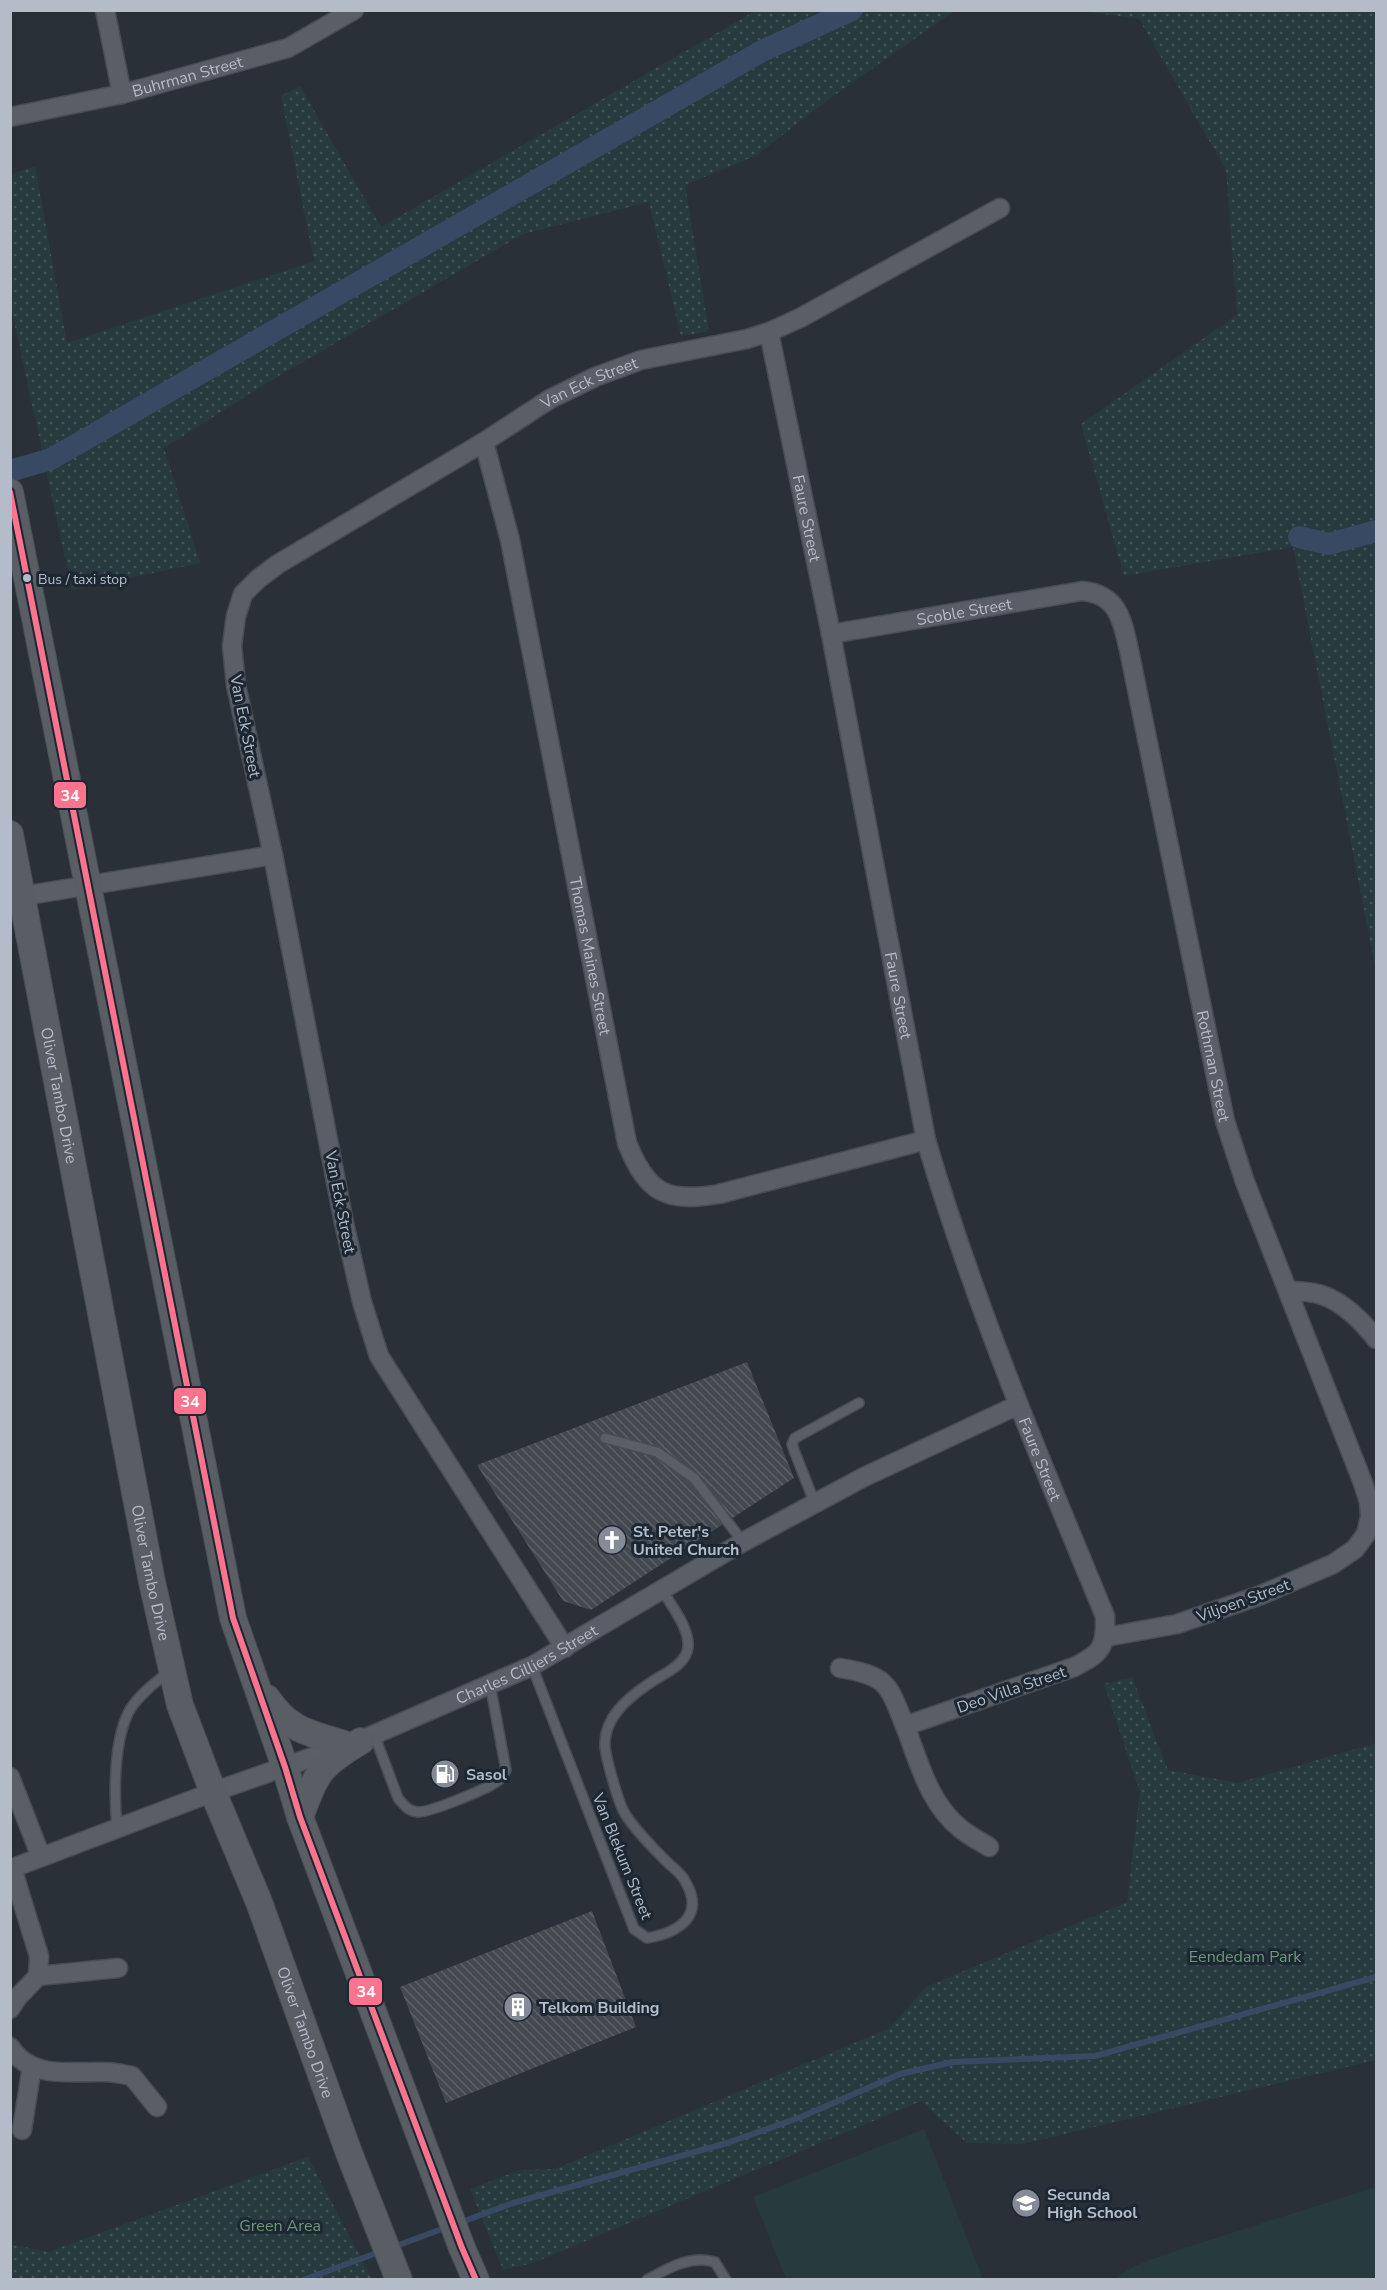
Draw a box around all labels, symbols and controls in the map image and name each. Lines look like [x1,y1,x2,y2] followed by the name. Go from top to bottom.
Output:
[130,51,246,103] street label: Buhrman Street
[536,352,641,415] street label: Van Eck Street
[787,473,826,564] street label: Faure Street
[38,570,127,589] place label: Bus / taxi stop
[21,572,33,584] marker: Bus / taxi stop
[915,593,1014,631] street label: Scoble Street
[224,672,266,780] street label: Van Eck Street
[53,781,87,809] line badge: 34
[60,785,80,807] text: 34
[564,875,616,1037] street label: Thomas Maines Street
[879,950,917,1041] street label: Faure Street
[1191,1009,1235,1124] street label: Rothman Street
[35,1026,82,1165] street label: Oliver Tambo Drive
[319,1148,361,1256] street label: Van Eck Street
[173,1387,207,1415] line badge: 34
[180,1391,200,1413] text: 34
[1013,1414,1066,1504] street label: Faure Street
[126,1503,175,1643] street label: Oliver Tambo Drive
[633,1521,739,1561] place label: St. Peter's United Church
[596,1524,628,1556] church icon: St. Peter's United Church
[1193,1574,1293,1628] street label: Viljoen Street
[452,1620,602,1710] street label: Charles Cilliers Street
[954,1661,1069,1719] street label: Deo Villa Street
[429,1758,461,1790] fuel station icon: Sasol
[466,1764,507,1786] place label: Sasol
[586,1789,658,1923] street label: Van Blekum Street
[1189,1946,1302,1968] park label: Eendedam Park
[271,1964,338,2101] street label: Oliver Tambo Drive
[348,1977,383,2006] line badge: 34
[356,1981,376,2003] text: 34
[502,1991,534,2023] building icon: Telkom Building
[539,1997,660,2019] place label: Telkom Building
[1047,2184,1137,2224] place label: Secunda High School
[1010,2187,1042,2219] school or university icon: Secunda High School
[239,2215,321,2237] park label: Green Area

